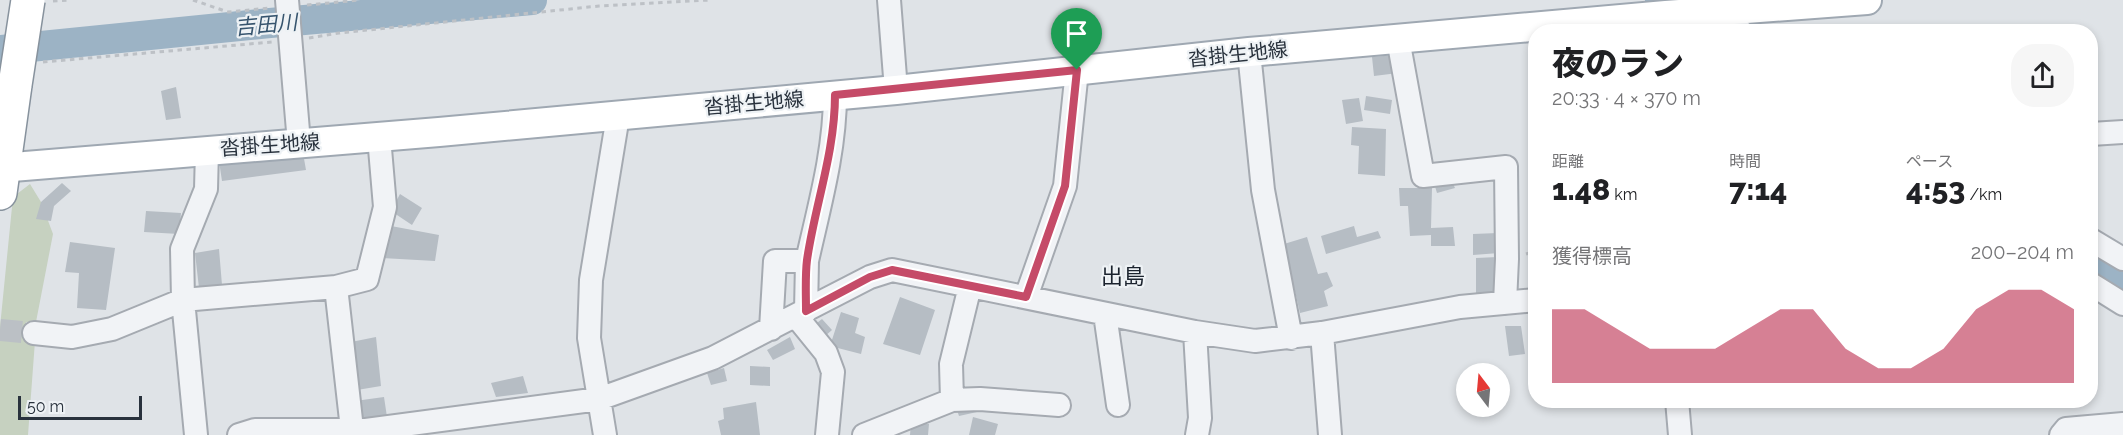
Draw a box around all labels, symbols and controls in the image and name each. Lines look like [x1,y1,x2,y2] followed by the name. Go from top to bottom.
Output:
[1051,8,1102,70] pin
[233,9,300,40] water label: 吉田川
[1060,17,1093,50] icon: arrive
[1187,37,1289,71] street label: 沓掛生地線
[1552,44,1684,83] text: 夜のラン
[2011,44,2074,107] button: share
[1552,86,1701,110] text: 20:33 · 4 × 370 m
[703,87,805,119] street label: 沓掛生地線
[219,130,321,160] street label: 沓掛生地線
[1552,152,1584,171] text: 距離
[1729,152,1761,171] text: 時間
[1906,152,1953,171] text: ペース
[1552,172,1610,207] text: 1.48
[1729,172,1787,207] text: 7:14
[1906,172,1965,207] text: 4:53
[1610,185,1638,204] text: km
[1965,185,2002,204] text: /km
[1971,240,2074,264] text: 200–204 m
[1552,244,1632,268] text: 獲得標高
[1101,263,1145,289] district label: 出島
[1456,363,1510,417] north arrow
[1456,363,1510,417] map controls
[18,393,142,420] scale bar
[27,397,64,416] text: 50 m

